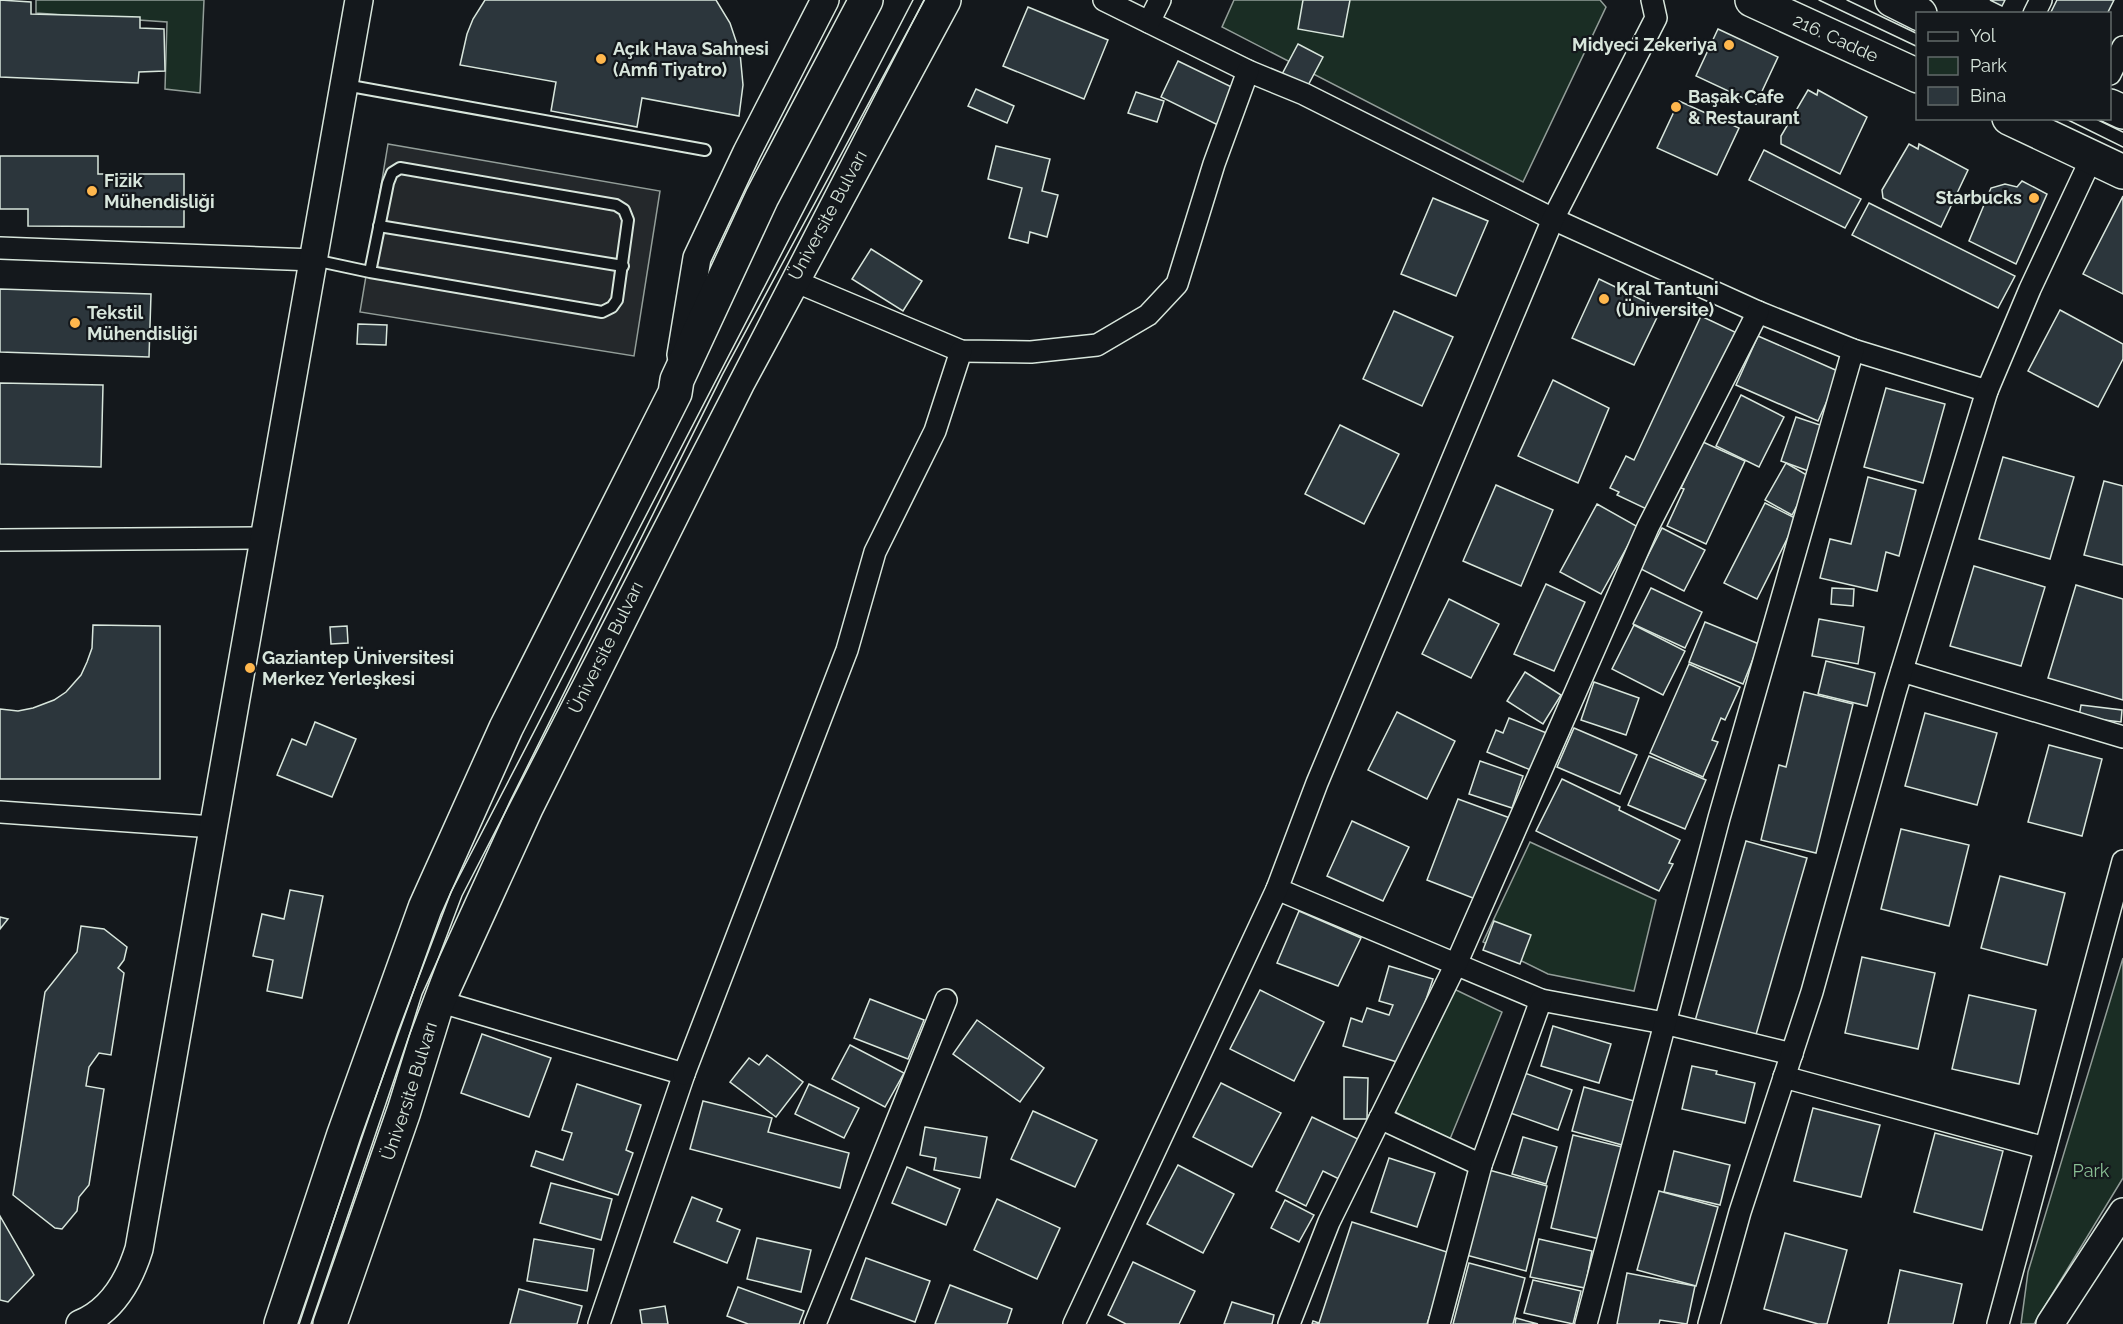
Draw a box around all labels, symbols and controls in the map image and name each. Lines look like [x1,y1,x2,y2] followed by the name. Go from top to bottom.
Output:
[1790,9,1882,67] street label: 216. Cadde
[1916,12,2111,120] legend
[1970,25,1996,46] text: Yol
[1572,34,1717,55] place label: Midyeci Zekeriya
[613,38,769,80] place label: Açık Hava Sahnesi (Amfi Tiyatro)
[1722,38,1736,52] marker: Midyeci Zekeriya
[594,52,608,66] marker: Açık Hava Sahnesi (Amfi Tiyatro)
[1970,55,2007,76] text: Park
[1970,85,2006,106] text: Bina
[1688,86,1800,128] place label: Başak Cafe & Restaurant
[1669,100,1683,114] marker: Başak Cafe & Restaurant
[784,146,871,284] street label: Üniversite Bulvarı
[104,170,215,212] place label: Fizik Mühendisliği
[85,184,99,198] marker: Fizik Mühendisliği
[1935,187,2022,208] place label: Starbucks
[2027,191,2041,205] marker: Starbucks
[1616,278,1719,320] place label: Kral Tantuni (Üniversite)
[1597,292,1611,306] marker: Kral Tantuni (Üniversite)
[87,302,198,344] place label: Tekstil Mühendisliği
[68,316,82,330] marker: Tekstil Mühendisliği
[564,578,647,717] street label: Üniversite Bulvarı
[262,646,454,689] place label: Gaziantep Üniversitesi Merkez Yerleşkesi
[243,661,257,675] marker: Gaziantep Üniversitesi Merkez Yerleşkesi
[377,1019,441,1163] street label: Üniversite Bulvarı
[2073,1160,2110,1181] park label: Park

